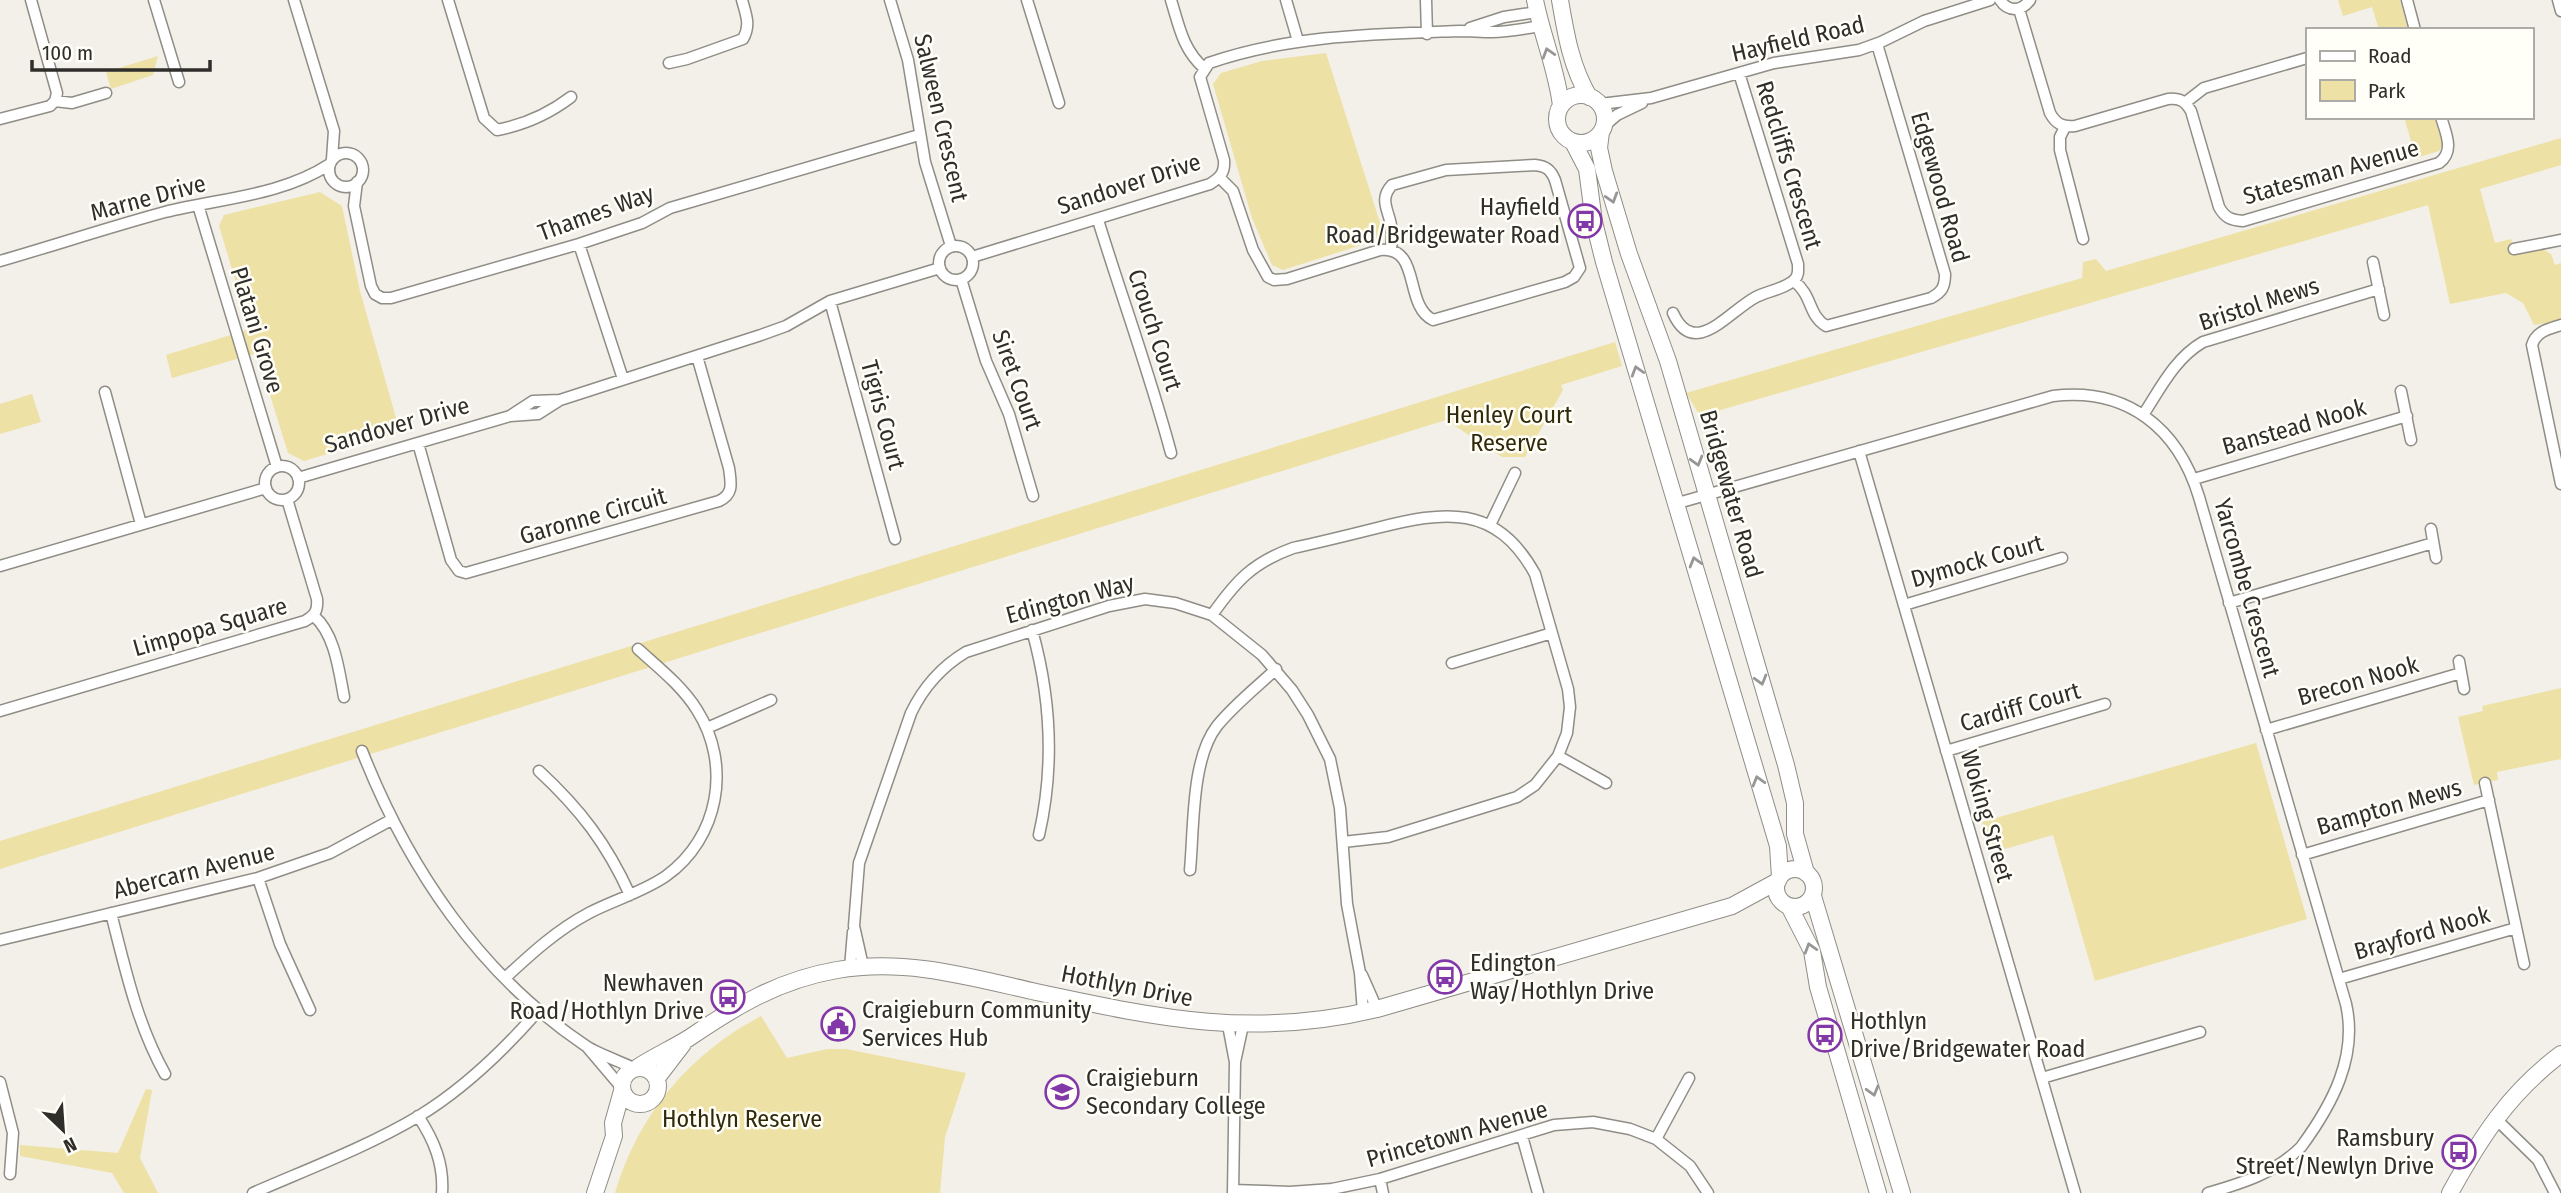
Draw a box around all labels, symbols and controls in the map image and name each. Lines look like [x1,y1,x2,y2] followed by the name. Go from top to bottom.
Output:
[1729,10,1867,68] street label: Hayfield Road
[32,28,210,72] scale bar
[2306,28,2533,119] legend
[908,31,974,205] street label: Salween Crescent
[42,40,93,66] text: 100 m
[2368,43,2412,69] text: Road
[1542,47,1556,60] one-way arrow
[1750,78,1828,253] street label: Redcliffs Crescent
[2368,78,2406,104] text: Park
[1905,108,1975,266] street label: Edgewood Road
[2240,134,2422,210] street label: Statesman Avenue
[1054,148,1204,220] street label: Sandover Drive
[87,169,209,227] street label: Marne Drive
[534,179,658,247] street label: Thames Way
[1604,192,1619,204] one-way arrow
[1326,193,1560,249] place label: Hayfield Road/Bridgewater Road
[1566,202,1604,240] bus stop icon: Hayfield Road/Bridgewater Road
[225,264,289,396] street label: Platani Grove
[1122,266,1188,395] street label: Crouch Court
[2195,271,2323,337] street label: Bristol Mews
[986,326,1048,434] street label: Siret Court
[855,357,911,473] street label: Tigris Court
[1631,365,1645,377] one-way arrow
[322,391,472,459] street label: Sandover Drive
[2219,393,2370,461] street label: Banstead Nook
[1446,401,1572,457] park label: Henley Court Reserve
[1694,407,1768,581] street label: Bridgewater Road
[1689,455,1704,467] one-way arrow
[517,482,670,550] street label: Garonne Circuit
[2208,495,2286,681] street label: Yarcombe Crescent
[1908,529,2046,593] street label: Dymock Court
[1689,557,1703,569] one-way arrow
[1003,568,1137,630] street label: Edington Way
[130,592,290,662] street label: Limpopa Square
[2294,650,2422,712] street label: Brecon Nook
[1753,673,1767,685] one-way arrow
[1957,676,2083,738] street label: Cardiff Court
[1955,747,2019,885] street label: Woking Street
[2313,773,2465,841] street label: Bampton Mews
[1752,775,1767,787] one-way arrow
[110,837,278,905] street label: Abercarn Avenue
[2351,900,2494,966] street label: Brayford Nook
[1804,943,1819,955] one-way arrow
[1470,949,1654,1005] place label: Edington Way/Hothlyn Drive
[1426,958,1464,996] bus stop icon: Edington Way/Hothlyn Drive
[1059,960,1195,1012] street label: Hothlyn Drive
[509,969,704,1025] place label: Newhaven Road/Hothlyn Drive
[709,978,747,1016] bus stop icon: Newhaven Road/Hothlyn Drive
[862,996,1092,1052] place label: Craigieburn Community Services Hub
[819,1005,857,1043] public building icon: Craigieburn Community Services Hub
[1850,1007,2086,1063] place label: Hothlyn Drive/Bridgewater Road
[1806,1016,1844,1054] bus stop icon: Hothlyn Drive/Bridgewater Road
[1086,1064,1266,1120] place label: Craigieburn Secondary College
[1043,1073,1081,1111] school or university icon: Craigieburn Secondary College
[1864,1085,1879,1097] one-way arrow
[28,1095,98,1165] north arrow
[1363,1095,1551,1173] street label: Princetown Avenue
[662,1105,822,1133] park label: Hothlyn Reserve
[2236,1124,2434,1180] place label: Ramsbury Street/Newlyn Drive
[60,1132,80,1158] text: N
[2440,1133,2478,1171] bus stop icon: Ramsbury Street/Newlyn Drive

